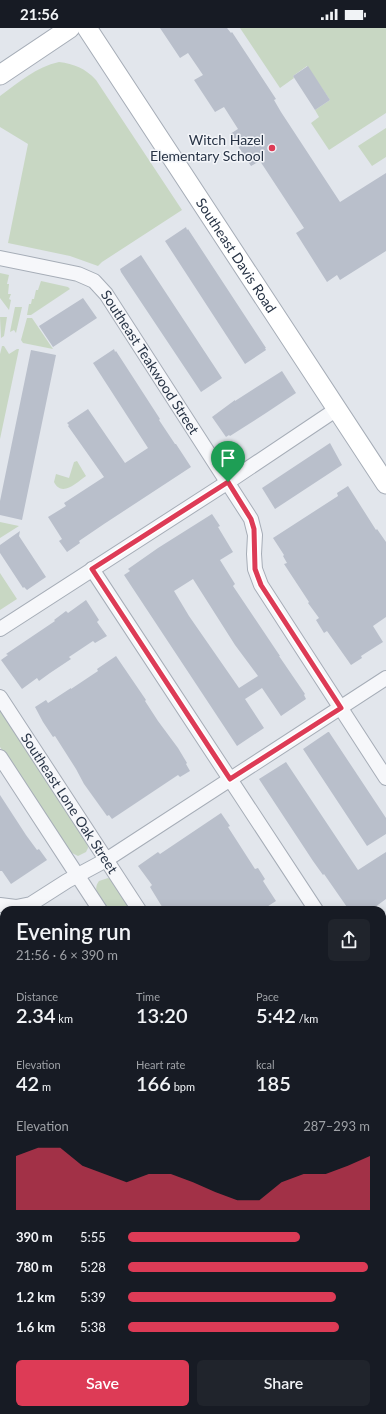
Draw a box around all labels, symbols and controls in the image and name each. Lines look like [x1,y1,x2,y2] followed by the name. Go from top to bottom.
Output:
[20,5,59,23] text: 21:56
[150,131,264,164] place label: Witch Hazel Elementary School
[267,143,277,153] marker: Witch Hazel Elementary School
[193,195,280,316] street label: Southeast Davis Road
[98,287,203,437] street label: Southeast Teakwood Street
[211,441,245,482] pin
[217,447,239,469] icon: arrive
[18,730,122,877] street label: Southeast Lone Oak Street
[16,918,131,945] text: Evening run
[328,919,370,961] button: share
[16,947,118,963] text: 21:56 · 6 × 390 m
[16,990,58,1003] text: Distance
[136,990,160,1003] text: Time
[256,990,279,1003] text: Pace
[16,1003,56,1027] text: 2.34
[136,1003,187,1027] text: 13:20
[256,1003,296,1027] text: 5:42
[56,1012,73,1025] text: km
[296,1012,318,1025] text: /km
[16,1058,61,1071] text: Elevation
[136,1058,185,1071] text: Heart rate
[256,1058,275,1071] text: kcal
[16,1071,39,1095] text: 42
[136,1071,171,1095] text: 166
[256,1071,291,1095] text: 185
[39,1080,51,1093] text: m
[171,1080,195,1093] text: bpm
[16,1118,69,1134] text: Elevation
[303,1118,370,1134] text: 287–293 m
[16,1229,53,1245] text: 390 m
[80,1229,106,1245] text: 5:55
[16,1259,53,1275] text: 780 m
[80,1259,106,1275] text: 5:28
[16,1289,55,1305] text: 1.2 km
[80,1289,106,1305] text: 5:39
[16,1319,55,1335] text: 1.6 km
[80,1319,106,1335] text: 5:38
[16,1360,189,1406] button: Save
[197,1360,370,1406] button: Share

